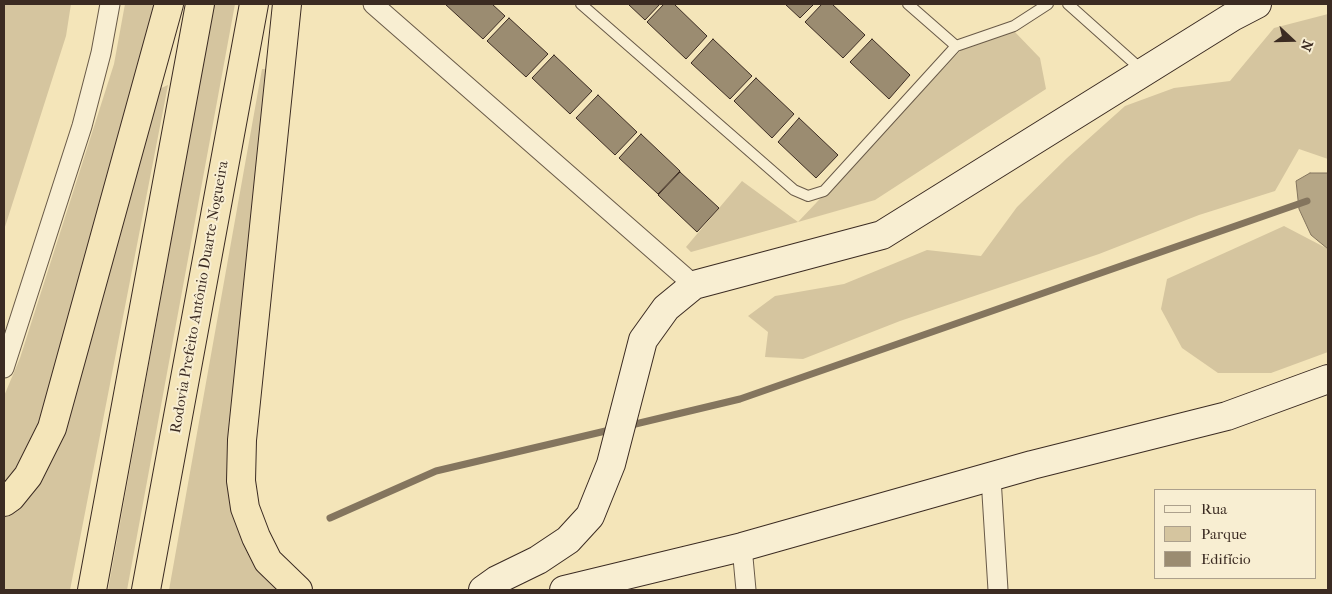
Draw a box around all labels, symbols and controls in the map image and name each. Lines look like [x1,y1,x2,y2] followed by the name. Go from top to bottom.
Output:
[1267,15,1317,65] north arrow
[1297,38,1316,54] text: N
[167,159,233,435] street label: Rodovia Prefeito Antônio Duarte Nogueira
[1154,489,1317,579] legend
[1201,500,1227,518] text: Rua
[1201,525,1247,543] text: Parque
[1201,550,1251,568] text: Edifício

